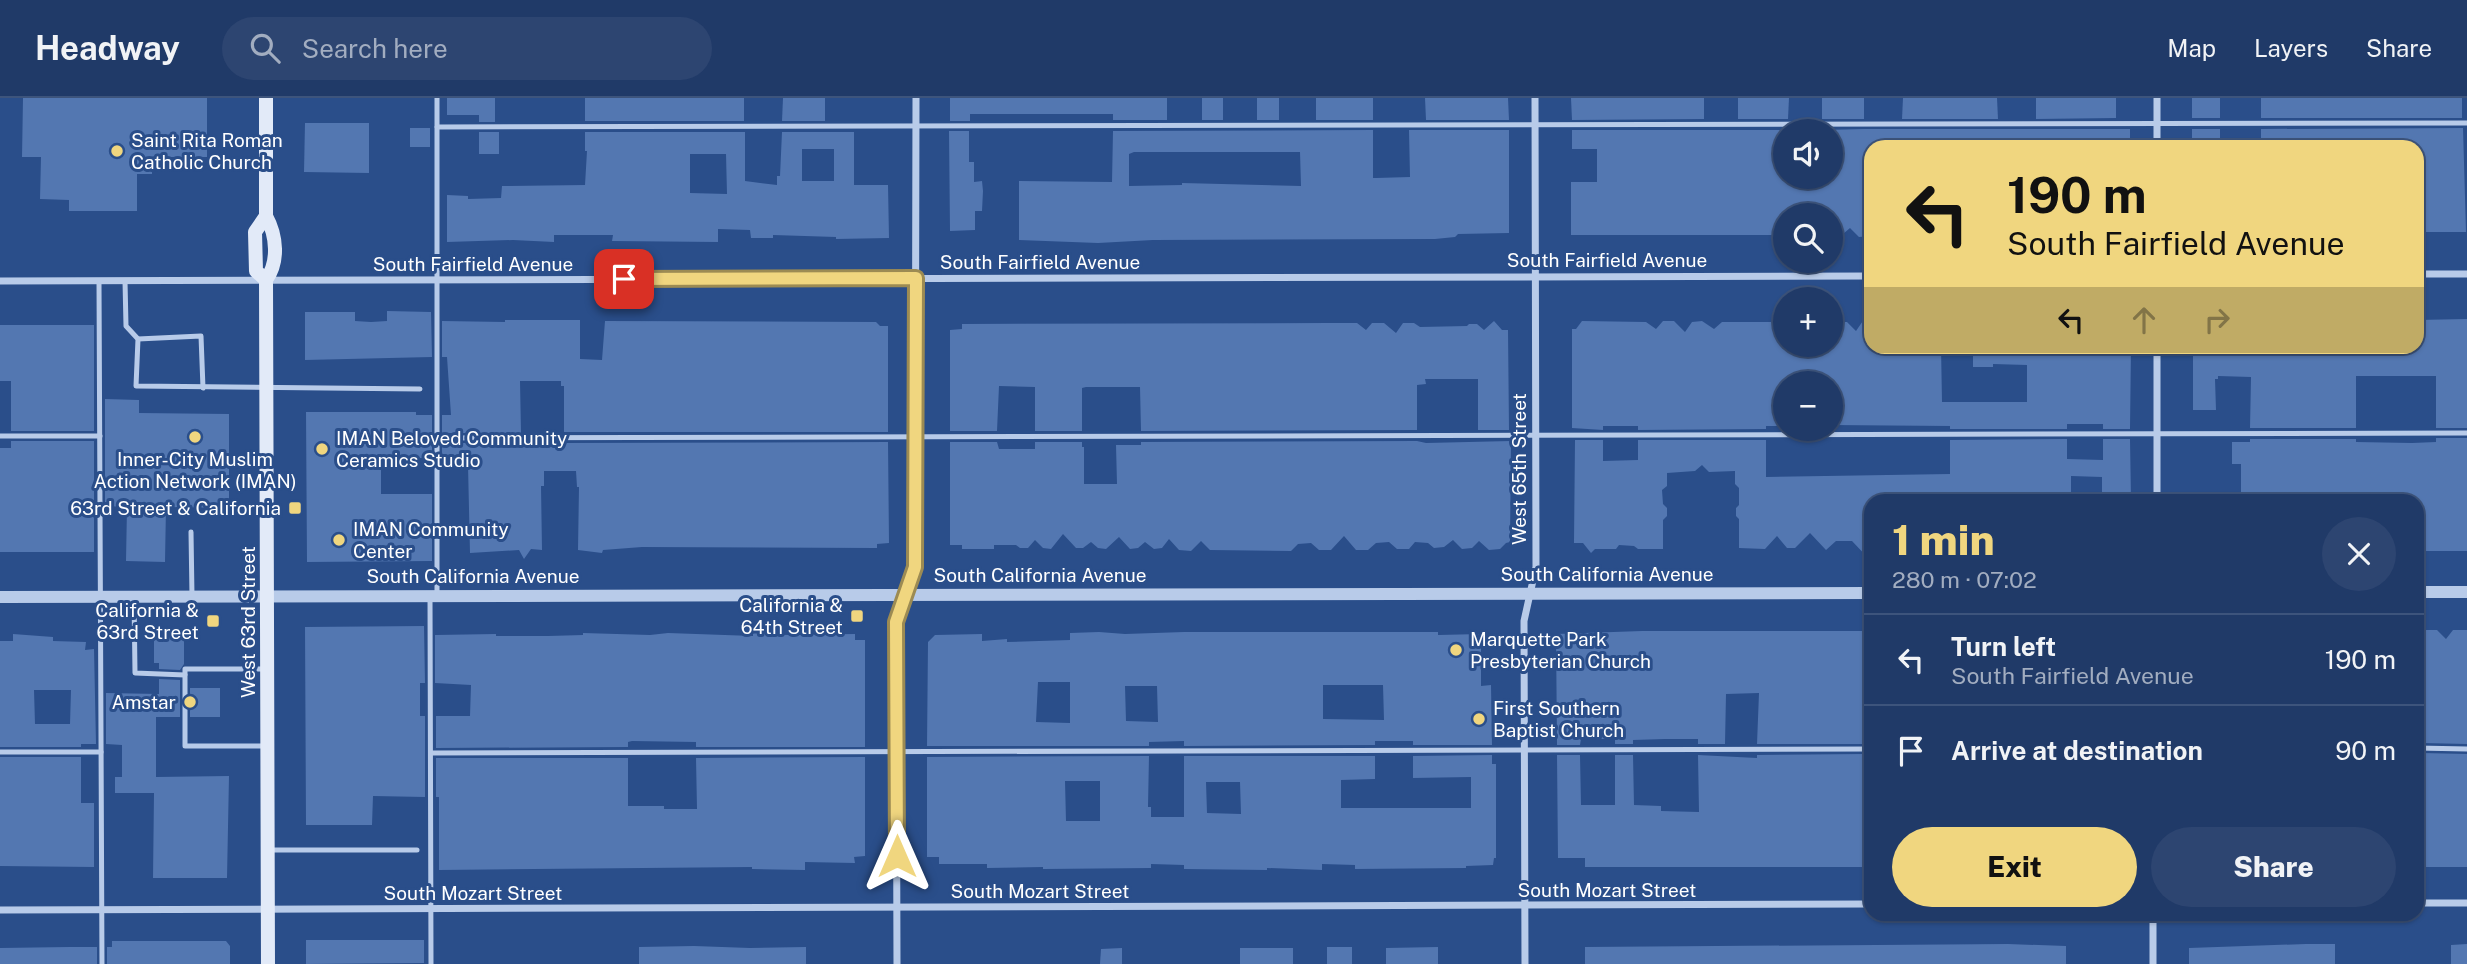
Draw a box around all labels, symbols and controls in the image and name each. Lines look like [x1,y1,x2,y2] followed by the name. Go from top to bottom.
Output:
[222,17,712,80] search box
[35,29,180,67] text: Headway
[246,29,284,67] icon: search
[302,33,448,64] text: Search here
[2167,34,2216,62] text: Map
[2254,34,2328,62] text: Layers
[2366,34,2432,62] text: Share
[1773,119,1843,441] map controls
[1773,119,1843,189] button: sound
[131,129,283,173] place label: Saint Rita Roman Catholic Church
[109,143,125,159] marker: Saint Rita Roman Catholic Church
[2007,166,2147,224] text: 190 m
[1892,168,1983,259] icon: left
[1773,203,1843,273] button: search
[2007,225,2345,262] text: South Fairfield Avenue
[594,249,654,309] pin
[1507,249,1707,271] street label: South Fairfield Avenue
[940,251,1140,273] street label: South Fairfield Avenue
[373,253,573,275] street label: South Fairfield Avenue
[605,260,643,298] icon: arrive
[1773,287,1843,357] button: +
[2052,301,2090,339] icon: left
[2125,301,2163,339] icon: ahead
[2198,301,2236,339] icon: right
[1773,371,1843,441] button: −
[1508,393,1530,545] street label: West 65th Street
[336,427,567,471] place label: IMAN Beloved Community Ceramics Studio
[187,429,203,445] marker: Inner-City Muslim Action Network (IMAN)
[314,441,330,457] marker: IMAN Beloved Community Ceramics Studio
[93,448,297,492] place label: Inner-City Muslim Action Network (IMAN)
[70,497,281,519] place label: 63rd Street & California
[287,500,303,516] marker: 63rd Street & California
[1892,515,1995,564] text: 1 min
[2322,517,2396,591] button: close
[353,518,509,562] place label: IMAN Community Center
[331,532,347,548] marker: IMAN Community Center
[237,546,259,698] street label: West 63rd Street
[1501,563,1713,585] street label: South California Avenue
[934,564,1146,586] street label: South California Avenue
[367,565,579,587] street label: South California Avenue
[1892,566,2037,593] text: 280 m · 07:02
[739,594,843,638] place label: California & 64th Street
[95,599,199,643] place label: California & 63rd Street
[849,608,865,624] marker: California & 64th Street
[205,613,221,629] marker: California & 63rd Street
[1470,628,1651,672] place label: Marquette Park Presbyterian Church
[1951,631,2056,662] text: Turn left
[1892,641,1930,679] icon: left
[1448,642,1464,658] marker: Marquette Park Presbyterian Church
[2325,644,2396,675] text: 190 m
[1951,662,2194,689] text: South Fairfield Avenue
[112,691,176,713] place label: Amstar
[182,694,198,710] marker: Amstar
[1493,697,1624,741] place label: First Southern Baptist Church
[1471,711,1487,727] marker: First Southern Baptist Church
[1892,732,1930,770] icon: arrive
[1951,735,2203,766] text: Arrive at destination
[2335,735,2396,766] text: 90 m
[860,819,934,893] position arrow
[1892,827,2137,907] button: Exit
[2151,827,2396,907] button: Share
[1517,879,1697,901] street label: South Mozart Street
[950,880,1130,902] street label: South Mozart Street
[383,882,563,904] street label: South Mozart Street

